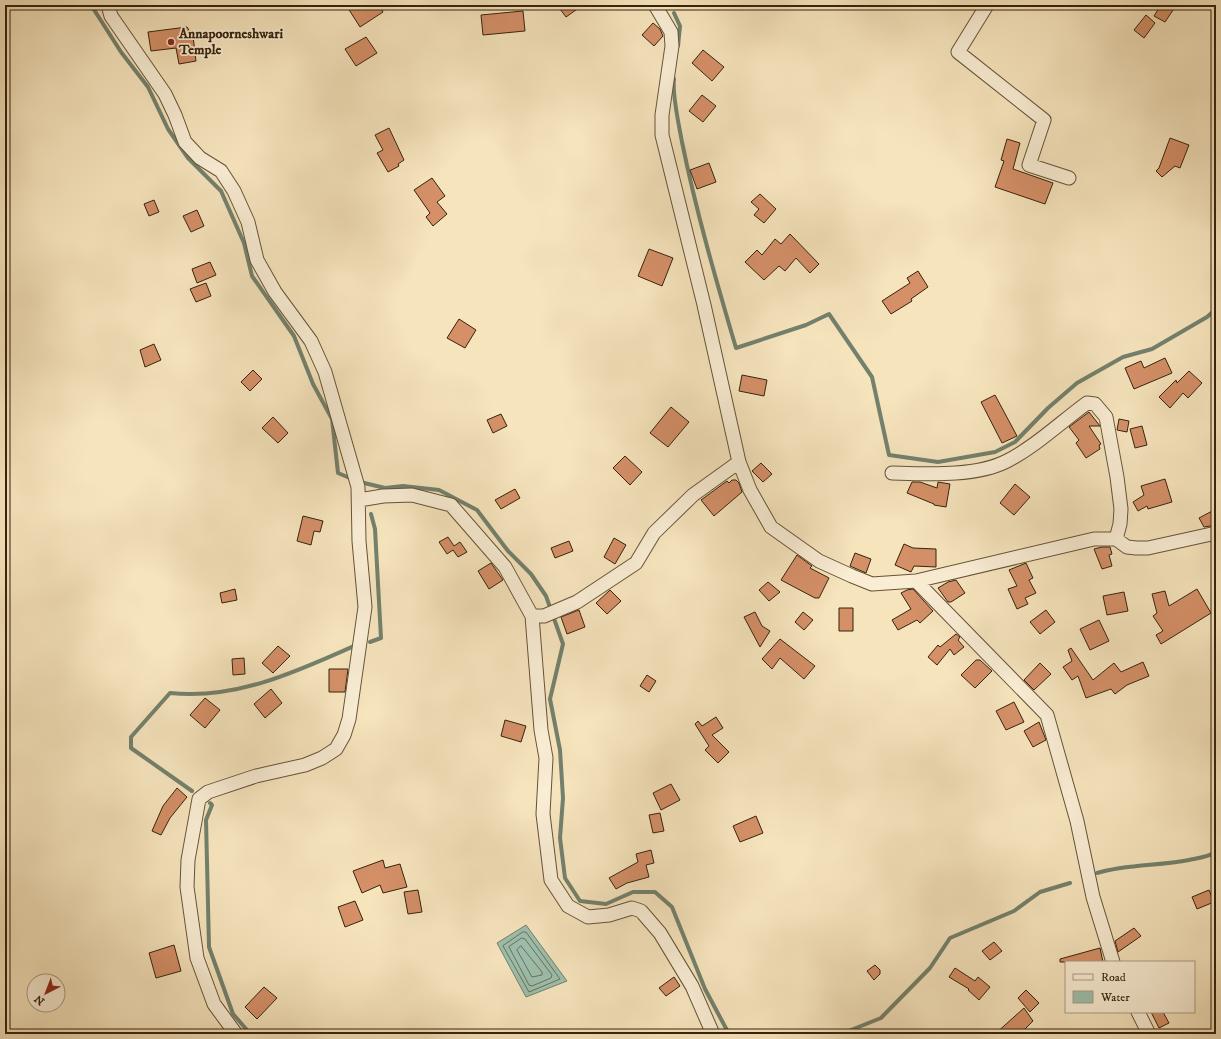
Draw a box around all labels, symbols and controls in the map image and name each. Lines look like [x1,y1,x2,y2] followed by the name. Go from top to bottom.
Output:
[178,25,283,59] place label: Annapoorneshwari Temple
[166,37,176,47] marker: Annapoorneshwari Temple
[1065,961,1195,1013] legend
[1101,970,1126,985] text: Road
[26,973,66,1013] north arrow
[1100,990,1130,1005] text: Water
[32,991,48,1008] text: N

